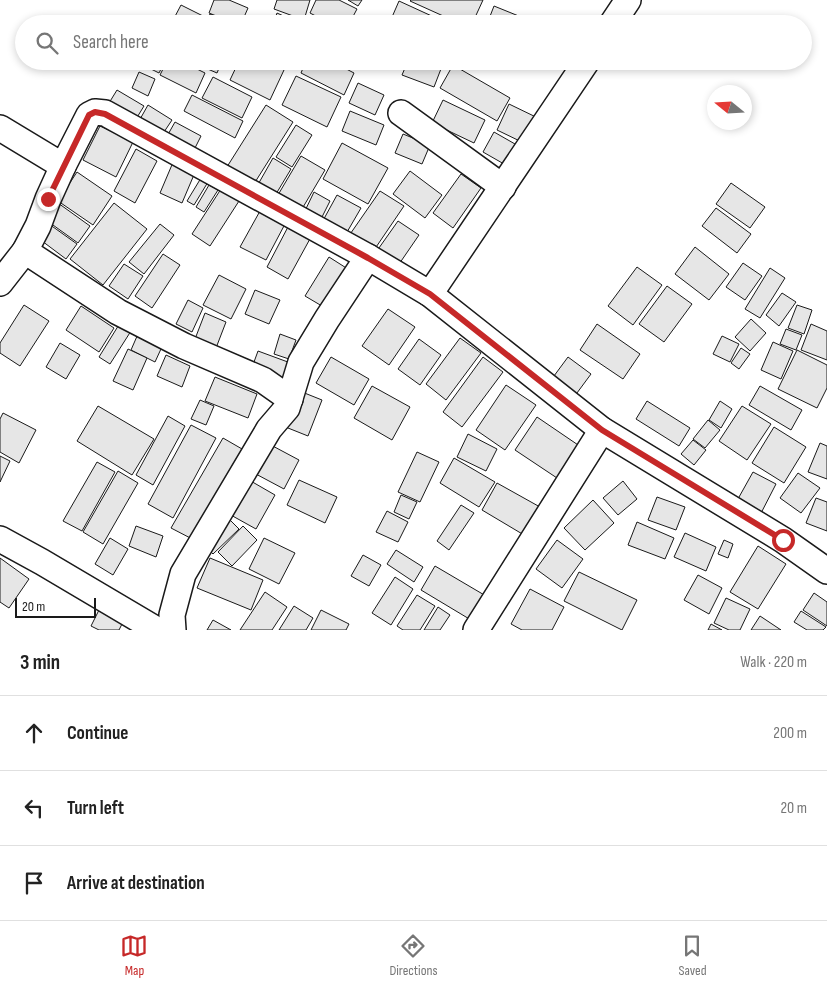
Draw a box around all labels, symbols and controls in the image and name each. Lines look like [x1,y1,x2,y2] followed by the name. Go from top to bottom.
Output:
[15,15,812,70] search box
[33,29,61,57] icon: search
[73,31,149,54] text: Search here
[707,85,752,130] north arrow
[37,188,60,211] route end
[772,529,795,552] route start
[15,595,96,618] scale bar
[22,598,45,615] text: 20 m
[20,650,60,675] text: 3 min
[740,653,807,672] text: Walk · 220 m
[20,719,48,747] icon: ahead
[67,722,128,745] text: Continue
[773,724,807,743] text: 200 m
[20,794,48,822] icon: left
[67,797,124,820] text: Turn left
[780,799,807,818] text: 20 m
[20,869,48,897] icon: arrive
[67,872,205,895] text: Arrive at destination
[120,932,148,979] tab: Map
[389,932,438,979] tab: Directions
[678,932,707,979] tab: Saved

